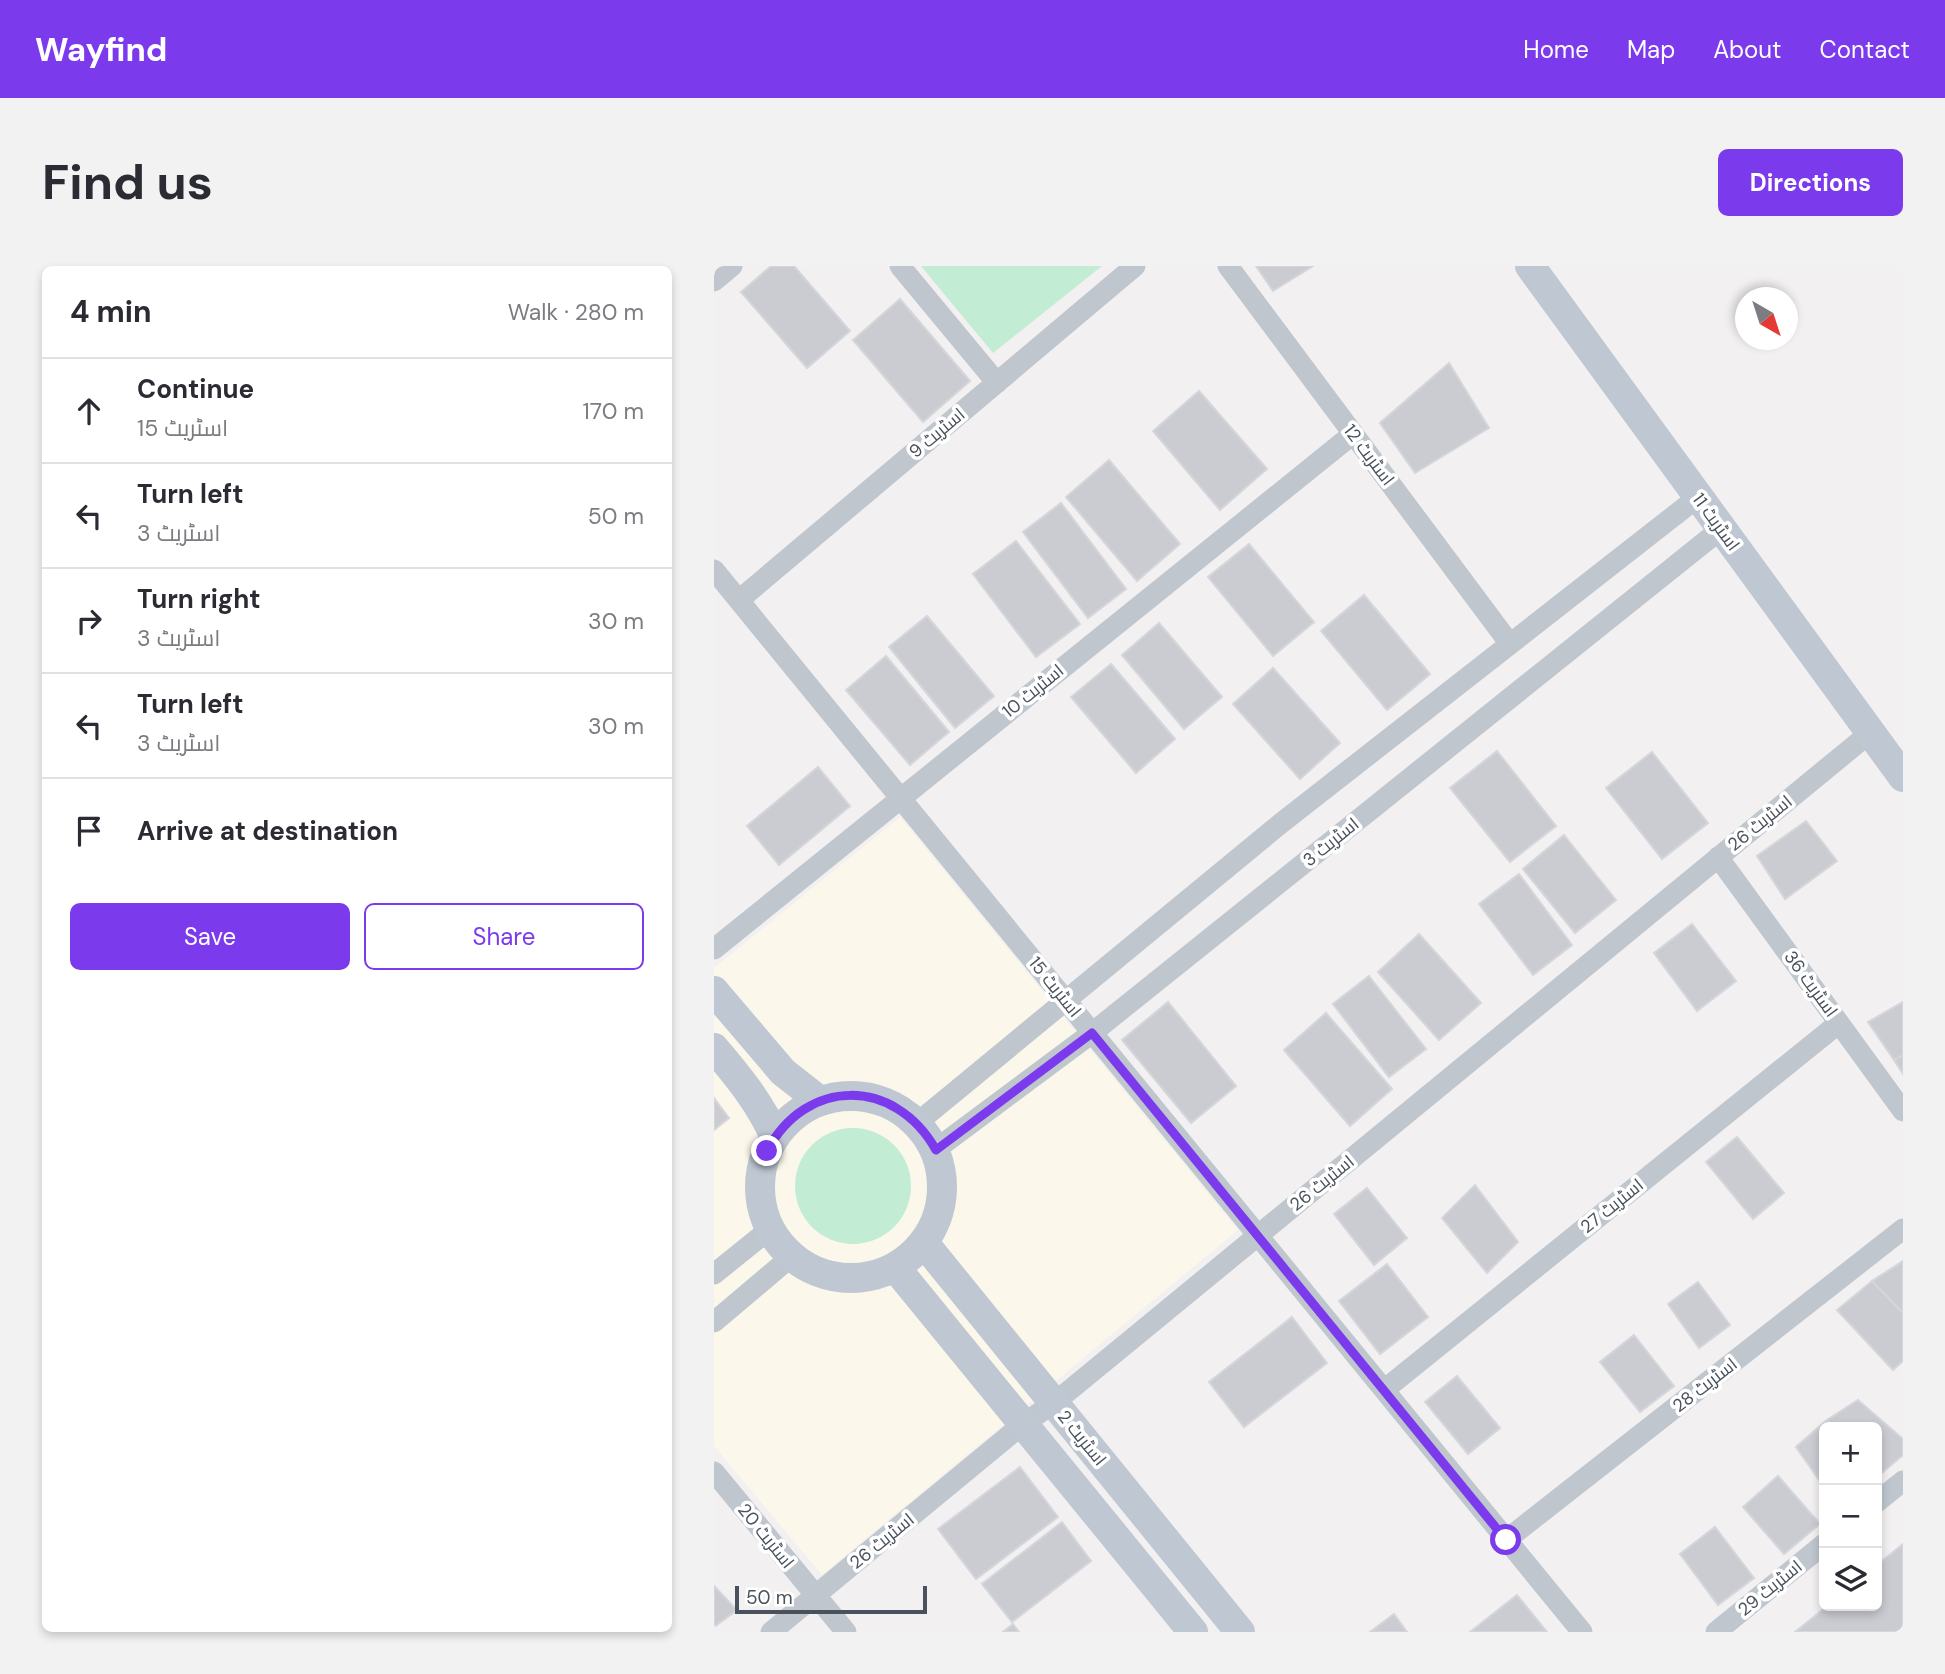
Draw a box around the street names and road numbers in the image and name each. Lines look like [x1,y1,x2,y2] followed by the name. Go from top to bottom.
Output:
[904,403,970,463] street label: اسٹریٹ 9
[1338,420,1400,490] street label: اسٹریٹ 12
[1687,488,1745,556] street label: اسٹریٹ 11
[997,659,1069,723] street label: اسٹریٹ 10
[1723,790,1797,856] street label: اسٹریٹ 26
[1298,812,1364,872] street label: اسٹریٹ 3
[1779,946,1843,1022] street label: اسٹریٹ 36
[1023,952,1087,1022] street label: اسٹریٹ 15
[1285,1150,1359,1216] street label: اسٹریٹ 26
[1576,1173,1648,1239] street label: اسٹریٹ 27
[1668,1352,1742,1418] street label: اسٹریٹ 28
[1052,1405,1112,1471] street label: اسٹریٹ 2
[732,1498,800,1574] street label: اسٹریٹ 20
[845,1508,919,1574] street label: اسٹریٹ 26
[1733,1555,1807,1621] street label: اسٹریٹ 29

